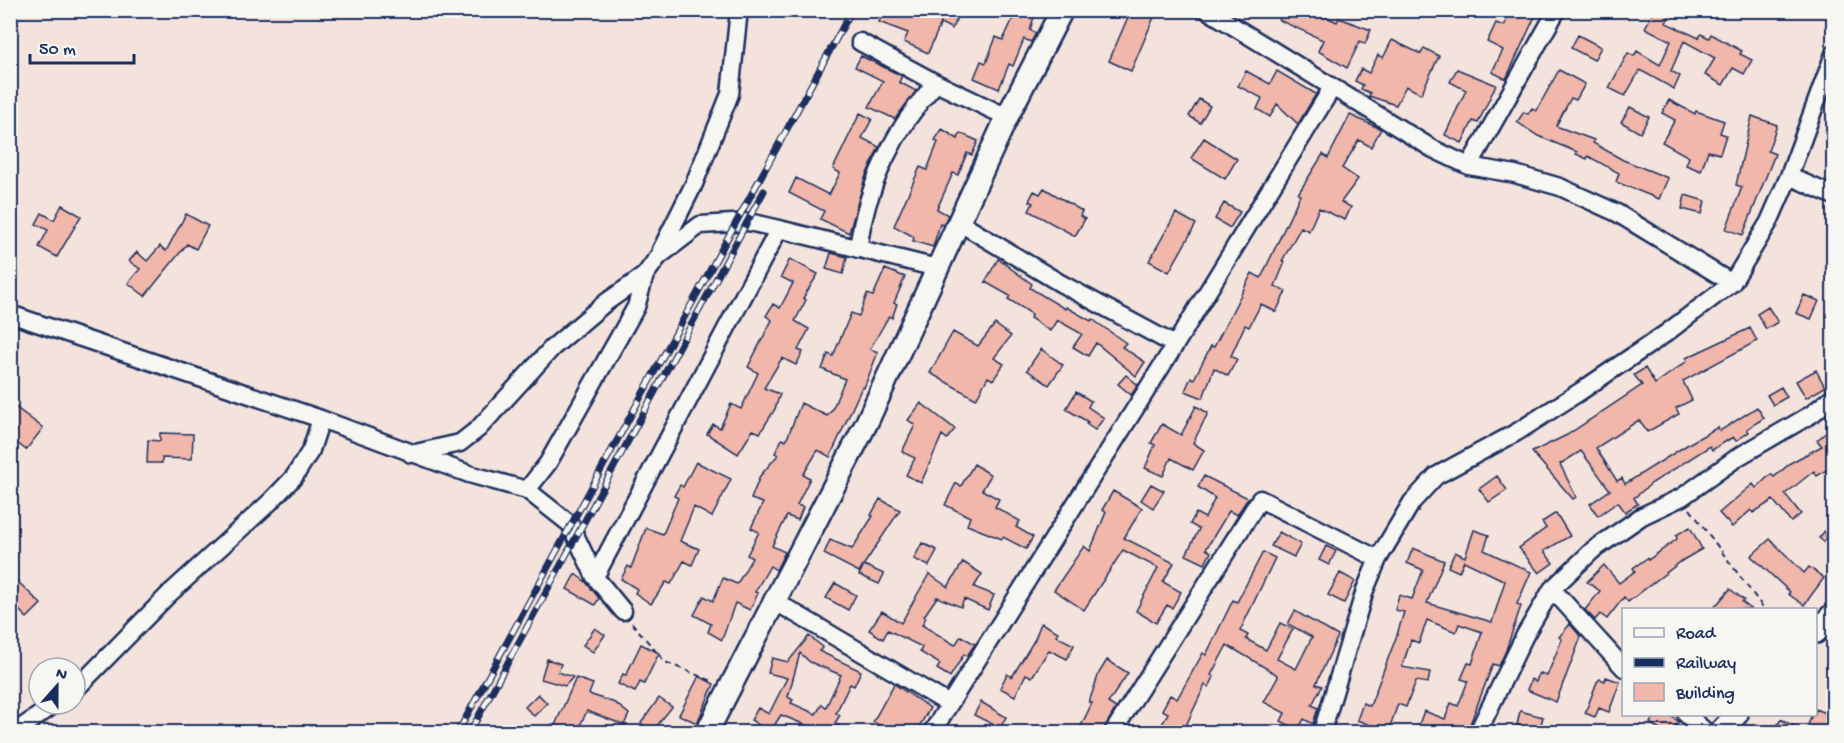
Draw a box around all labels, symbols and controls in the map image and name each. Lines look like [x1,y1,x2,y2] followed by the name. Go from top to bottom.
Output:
[30,27,134,65] scale bar
[39,40,76,61] text: 50 m
[1622,608,1817,716] legend
[1676,624,1717,645] text: Road
[1676,654,1736,675] text: Railway
[27,656,87,716] north arrow
[53,665,70,686] text: N
[1675,684,1735,705] text: Building

